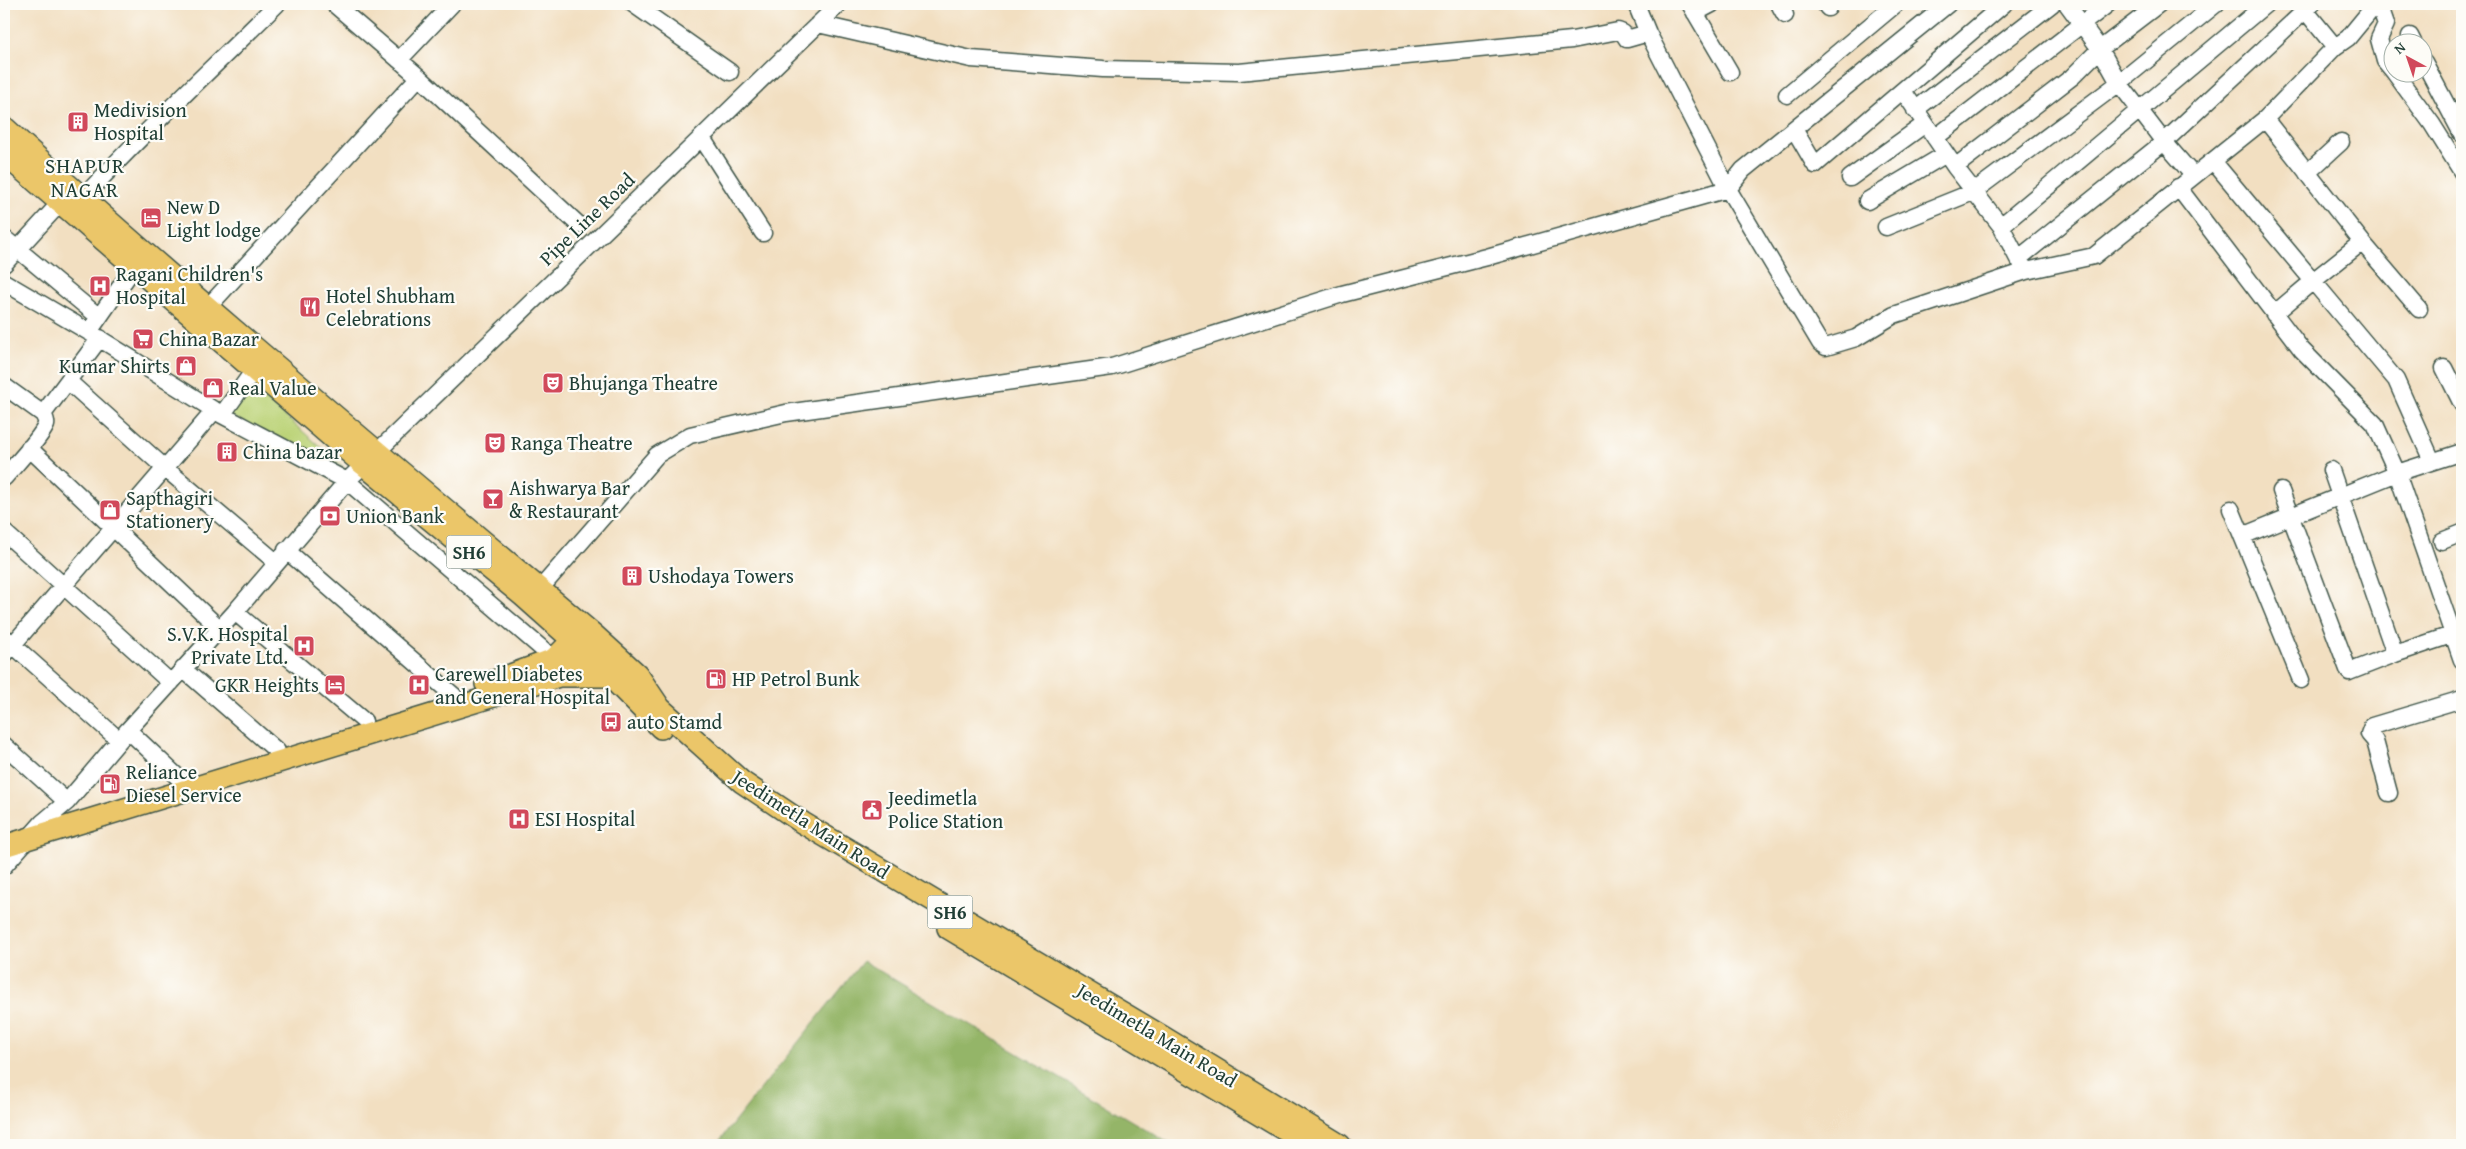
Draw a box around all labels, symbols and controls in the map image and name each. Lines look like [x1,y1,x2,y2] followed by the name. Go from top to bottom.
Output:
[2384,32,2434,82] north arrow
[2390,37,2410,59] text: N
[94,95,187,147] place label: Medivision Hospital
[66,110,90,134] building icon: Medivision Hospital
[45,150,125,205] district label: SHAPUR NAGAR
[532,165,641,272] street label: Pipe Line Road
[167,192,261,244] place label: New D Light lodge
[139,206,163,230] hotel icon: New D Light lodge
[116,259,263,311] place label: Ragani Children's Hospital
[88,274,112,298] hospital icon: Ragani Children's Hospital
[326,281,456,333] place label: Hotel Shubham Celebrations
[298,295,322,319] restaurant icon: Hotel Shubham Celebrations
[159,324,259,353] place label: China Bazar
[131,327,155,351] supermarket icon: China Bazar
[59,351,170,380] place label: Kumar Shirts
[174,354,198,378] shop icon: Kumar Shirts
[569,368,718,397] place label: Bhujanga Theatre
[541,371,565,395] theatre icon: Bhujanga Theatre
[229,373,317,402] place label: Real Value
[201,376,225,400] shop icon: Real Value
[511,428,633,457] place label: Ranga Theatre
[483,431,507,455] theatre icon: Ranga Theatre
[243,437,342,466] place label: China bazar
[215,440,239,464] building icon: China bazar
[509,473,630,525] place label: Aishwarya Bar & Restaurant
[126,483,214,535] place label: Sapthagiri Stationery
[481,487,505,511] bar icon: Aishwarya Bar & Restaurant
[98,498,122,522] shop icon: Sapthagiri Stationery
[346,501,445,530] place label: Union Bank
[318,504,342,528] bank icon: Union Bank
[446,536,492,568] road number: SH6
[648,561,794,590] place label: Ushodaya Towers
[620,564,644,588] building icon: Ushodaya Towers
[167,619,288,671] place label: S.V.K. Hospital Private Ltd.
[292,634,316,658] hospital icon: S.V.K. Hospital Private Ltd.
[435,659,610,711] place label: Carewell Diabetes and General Hospital
[732,664,860,693] place label: HP Petrol Bunk
[704,667,728,691] fuel station icon: HP Petrol Bunk
[215,670,319,699] place label: GKR Heights
[323,673,347,697] hotel icon: GKR Heights
[407,673,431,697] hospital icon: Carewell Diabetes and General Hospital
[627,707,723,736] place label: auto Stamd
[599,710,623,734] bus stop icon: auto Stamd
[126,757,242,809] place label: Reliance Diesel Service
[724,760,896,886] street label: Jeedimetla Main Road
[98,772,122,796] fuel station icon: Reliance Diesel Service
[885,783,1003,835] place label: Jeedimetla Police Station
[860,798,884,822] public building icon: Jeedimetla Police Station
[535,804,636,833] place label: ESI Hospital
[507,807,531,831] hospital icon: ESI Hospital
[928,896,972,929] road number: SH6
[1069,974,1243,1094] street label: Jeedimetla Main Road

